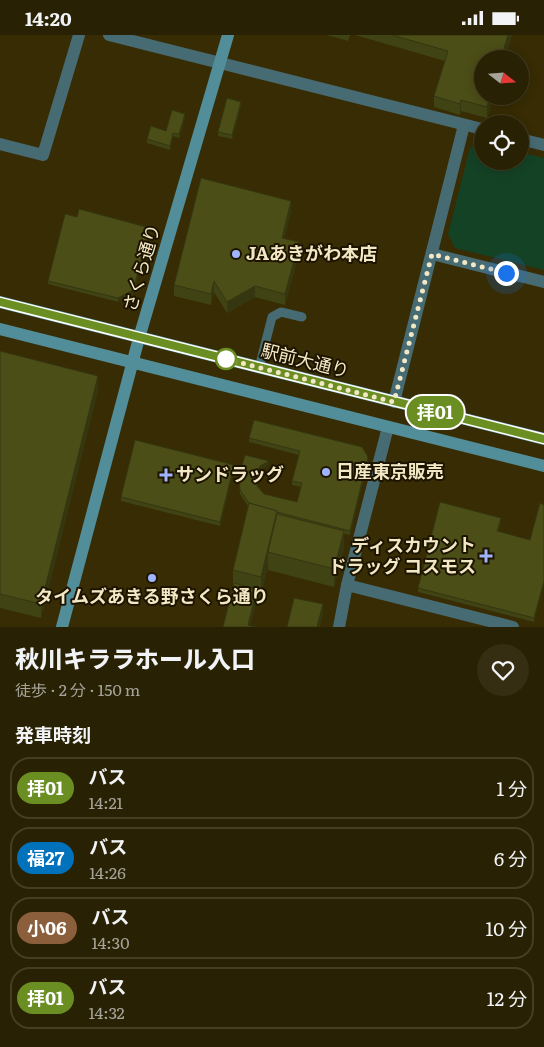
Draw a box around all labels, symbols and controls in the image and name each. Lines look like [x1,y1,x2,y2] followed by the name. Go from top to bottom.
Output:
[25,4,72,32] text: 14:20
[474,50,529,105] north arrow
[474,50,529,170] map controls
[474,115,529,170] button: locate
[115,221,166,315] street label: さくら通り
[246,239,377,266] place label: JAあきがわ本店
[230,248,242,260] marker: JAあきがわ本店
[494,261,519,286] your location
[258,336,352,384] street label: 駅前大通り
[215,348,237,370] unlabelled marker
[406,396,464,428] line badge: 拝01
[417,398,453,425] text: 拝01
[336,457,444,484] place label: 日産東京販売
[176,460,284,487] place label: サンドラッグ
[320,466,332,478] marker: 日産東京販売
[160,469,172,481] marker: サンドラッグ
[328,531,476,579] place label: ディスカウント ドラッグ コスモス
[480,550,492,562] marker: ディスカウント ドラッグ コスモス
[146,572,158,584] marker: タイムズあきる野さくら通り
[35,582,269,609] place label: タイムズあきる野さくら通り
[15,640,255,675] text: 秋川キララホール入口
[477,644,529,696] button: heart
[15,677,140,701] text: 徒歩 · 2 分 · 150 m
[15,720,91,748] text: 発車時刻
[89,762,127,790] text: バス
[27,774,64,801] text: 拝01
[496,774,527,802] text: 1 分
[89,790,123,814] text: 14:21
[89,832,127,860] text: バス
[27,844,64,871] text: 福27
[494,844,527,872] text: 6 分
[89,860,126,884] text: 14:26
[92,902,130,930] text: バス
[27,914,67,941] text: 小06
[485,914,527,942] text: 10 分
[92,930,129,954] text: 14:30
[89,972,127,1000] text: バス
[27,984,64,1011] text: 拝01
[487,984,527,1012] text: 12 分
[89,1000,125,1024] text: 14:32

